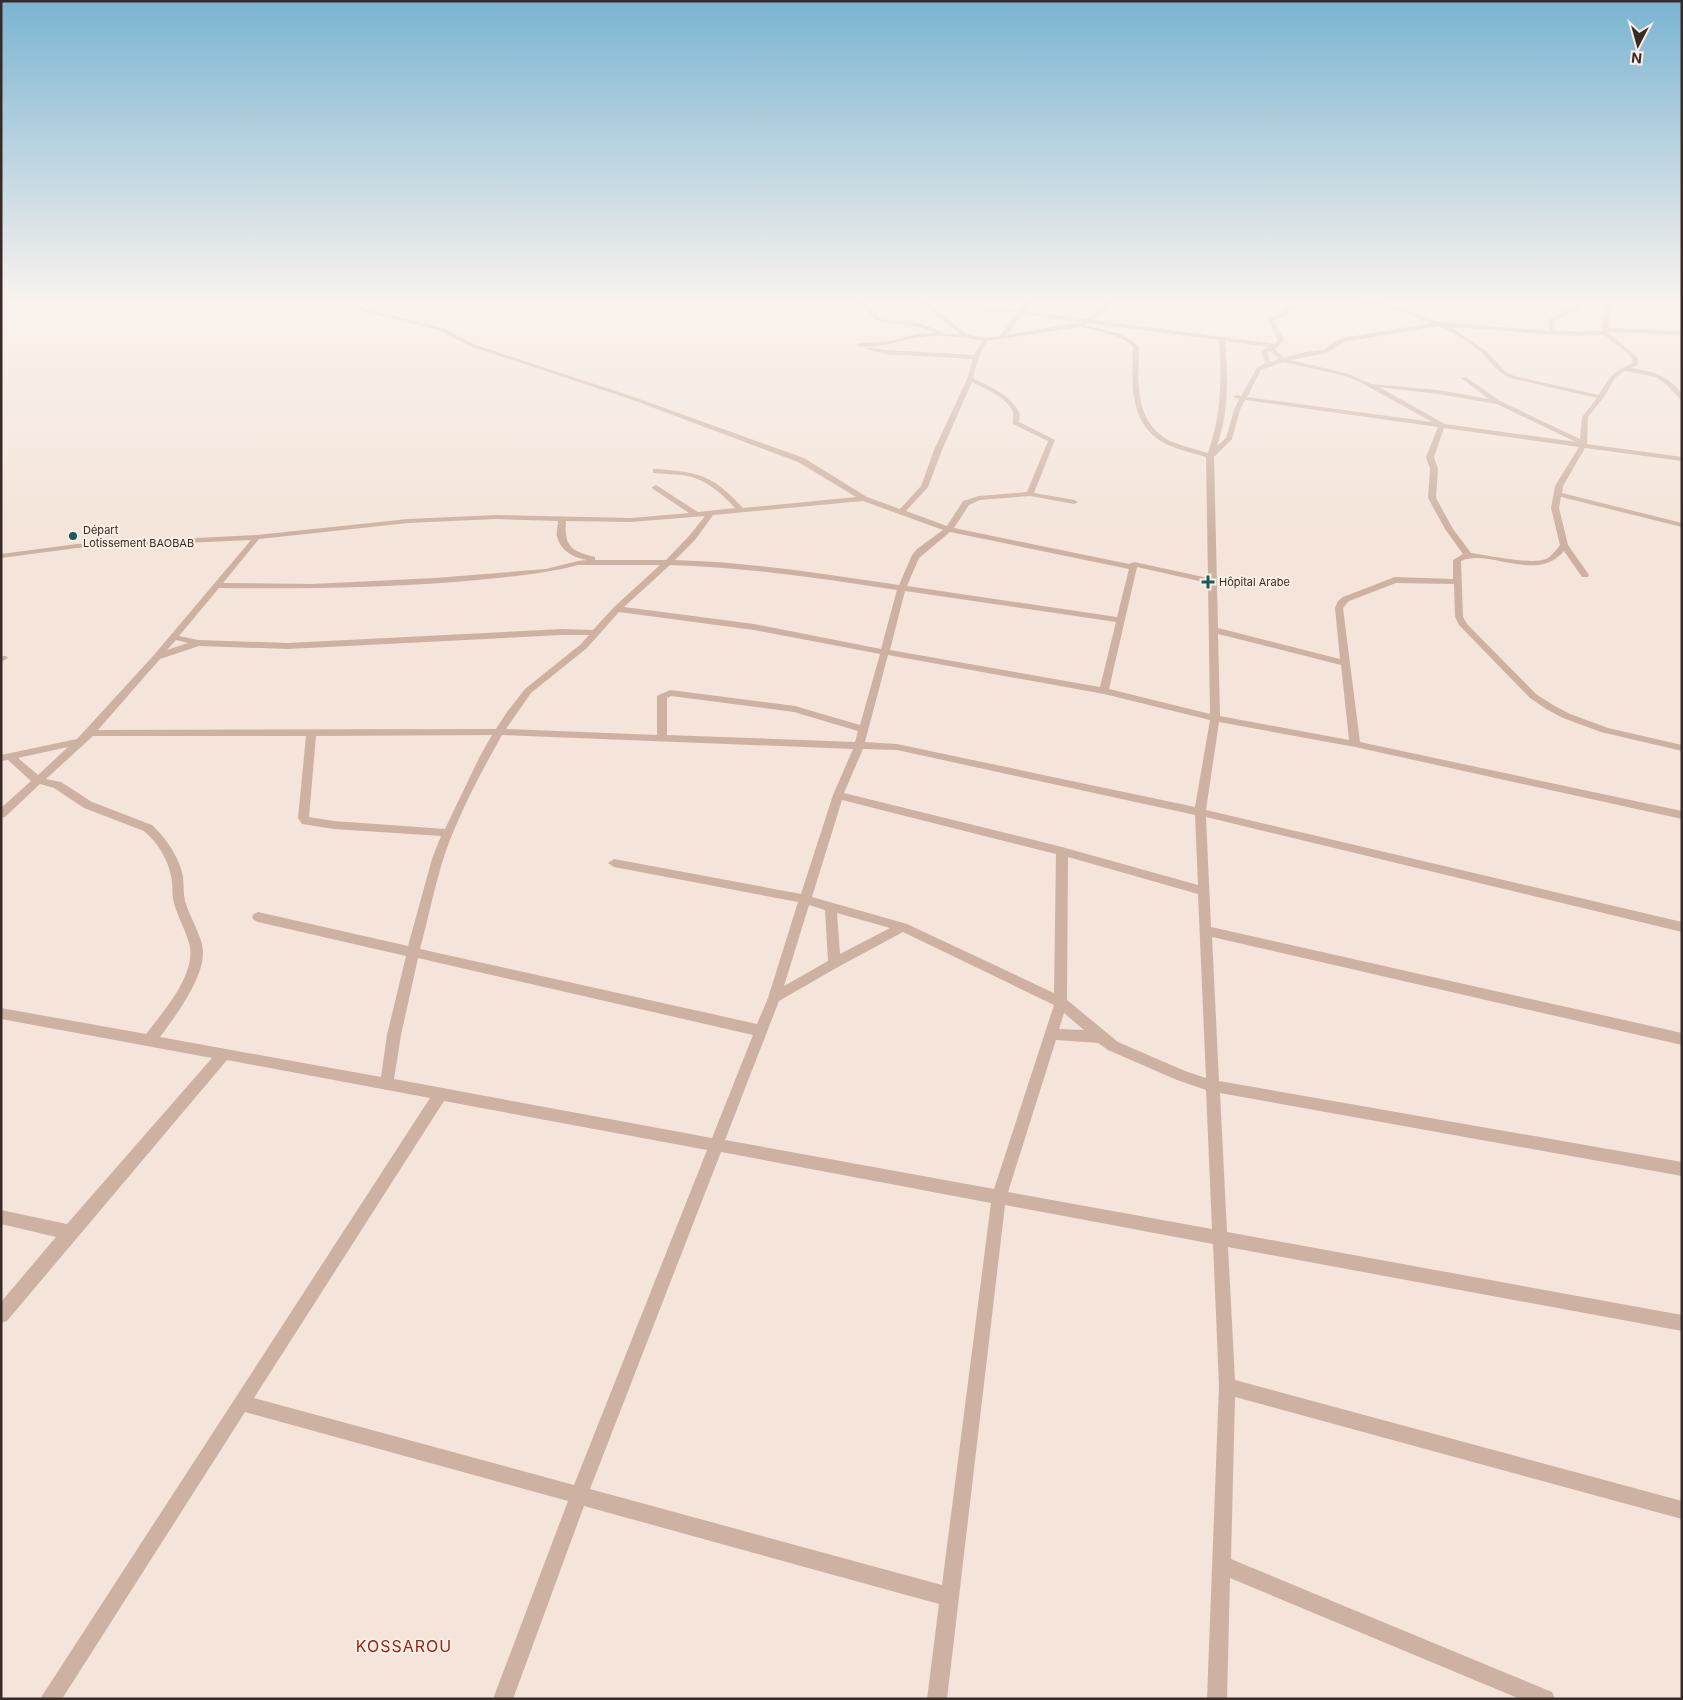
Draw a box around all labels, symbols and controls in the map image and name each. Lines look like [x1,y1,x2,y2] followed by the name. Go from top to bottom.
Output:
[1613,20,1663,70] north arrow
[1630,49,1643,67] text: N
[83,523,194,550] place label: Départ Lotissement BAOBAB
[67,530,79,542] marker: Départ Lotissement BAOBAB
[1201,575,1215,589] marker: Hôpital Arabe
[1219,575,1290,589] place label: Hôpital Arabe
[356,1636,452,1656] district label: KOSSAROU

